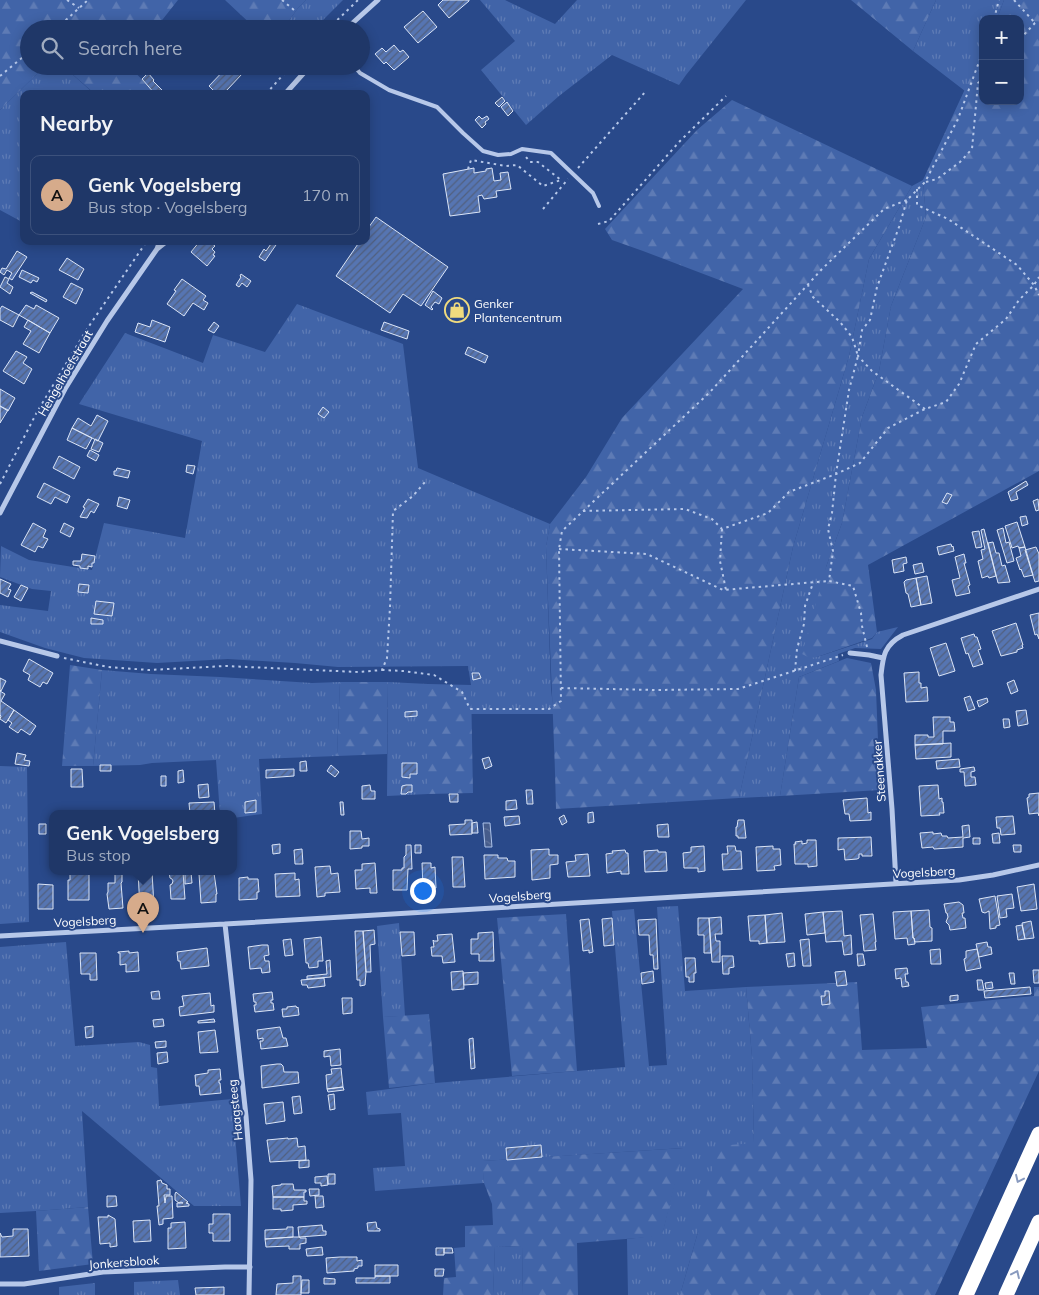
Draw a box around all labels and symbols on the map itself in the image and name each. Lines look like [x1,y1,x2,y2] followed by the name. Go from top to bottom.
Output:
[474,296,562,325] place label: Genker Plantencentrum
[444,297,470,323] shop icon: Genker Plantencentrum
[34,327,96,419] street label: Hengelhoefstraat
[869,739,889,802] street label: Steenakker
[892,863,956,881] street label: Vogelsberg
[410,878,436,904] your location
[488,886,552,906] street label: Vogelsberg
[127,892,159,933] pin: A
[53,912,117,930] street label: Vogelsberg
[224,1079,246,1141] street label: Haagsteeg
[1014,1174,1025,1183] one-way arrow
[88,1252,161,1272] street label: Jonkersblook
[1009,1270,1020,1279] one-way arrow

